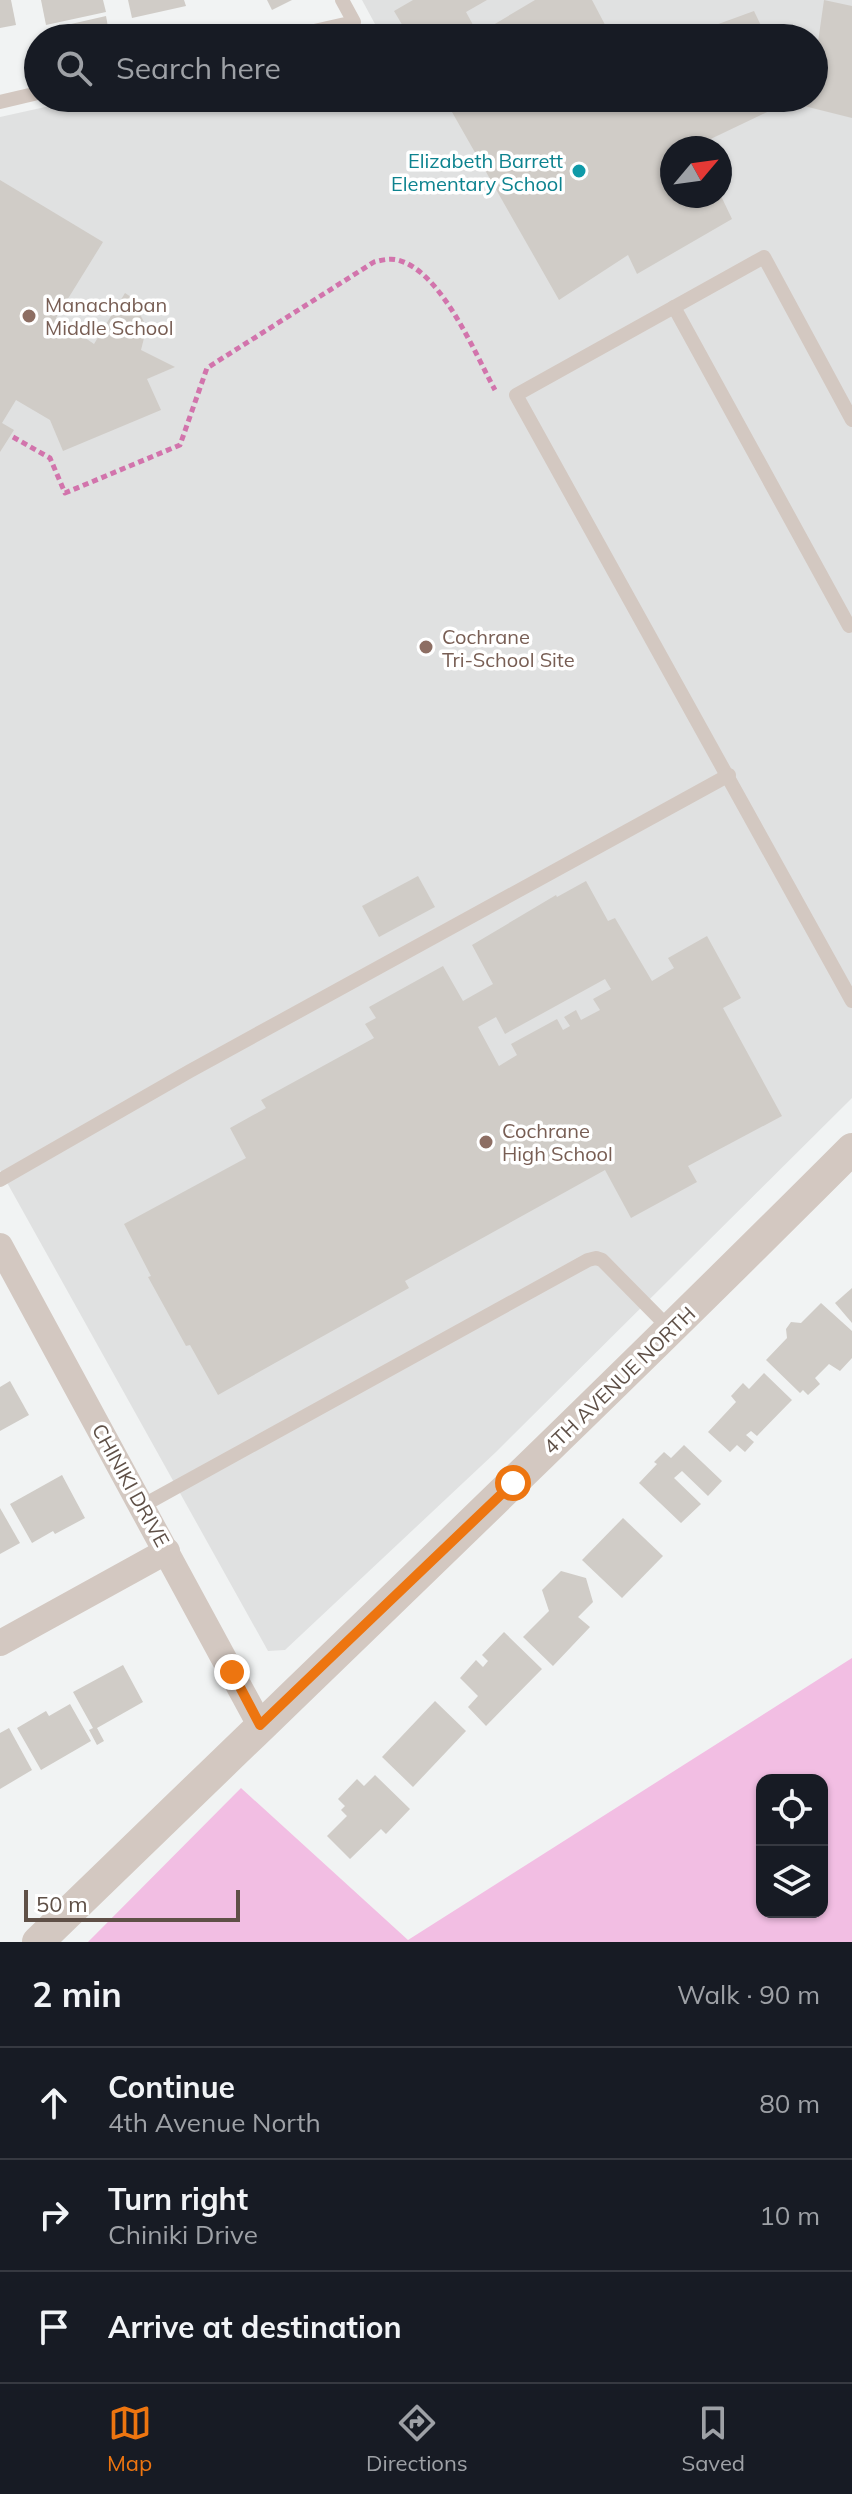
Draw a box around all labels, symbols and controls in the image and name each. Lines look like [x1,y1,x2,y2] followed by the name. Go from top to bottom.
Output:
[24,24,828,112] search box
[52,46,96,90] icon: search
[116,49,281,87] text: Search here
[660,136,732,208] north arrow
[391,148,563,196] place label: Elizabeth Barrett Elementary School
[570,162,588,180] marker: Elizabeth Barrett Elementary School
[45,292,173,340] place label: Manachaban Middle School
[20,307,38,325] marker: Manachaban Middle School
[442,624,575,672] place label: Cochrane Tri-School Site
[417,638,435,656] marker: Cochrane Tri-School Site
[502,1118,613,1166] place label: Cochrane High School
[477,1133,495,1151] marker: Cochrane High School
[538,1301,700,1459] street label: 4TH AVENUE NORTH
[87,1419,175,1551] street label: CHINIKI DRIVE
[495,1465,531,1501] route start
[214,1654,250,1690] route end
[756,1774,828,1918] map controls
[756,1774,828,1846] button: locate
[756,1846,828,1918] button: layers
[24,1886,240,1922] scale bar
[36,1890,87,1918] text: 50 m
[32,1973,122,2016] text: 2 min
[677,1978,820,2011] text: Walk · 90 m
[108,2068,235,2106] text: Continue
[32,2081,76,2125] icon: ahead
[759,2087,820,2120] text: 80 m
[108,2106,321,2139] text: 4th Avenue North
[108,2180,248,2218] text: Turn right
[32,2193,76,2237] icon: right
[759,2199,820,2232] text: 10 m
[108,2218,258,2251] text: Chiniki Drive
[32,2305,76,2349] icon: arrive
[108,2308,402,2346] text: Arrive at destination
[107,2401,152,2477] tab: Map
[366,2401,468,2477] tab: Directions
[682,2401,745,2477] tab: Saved

